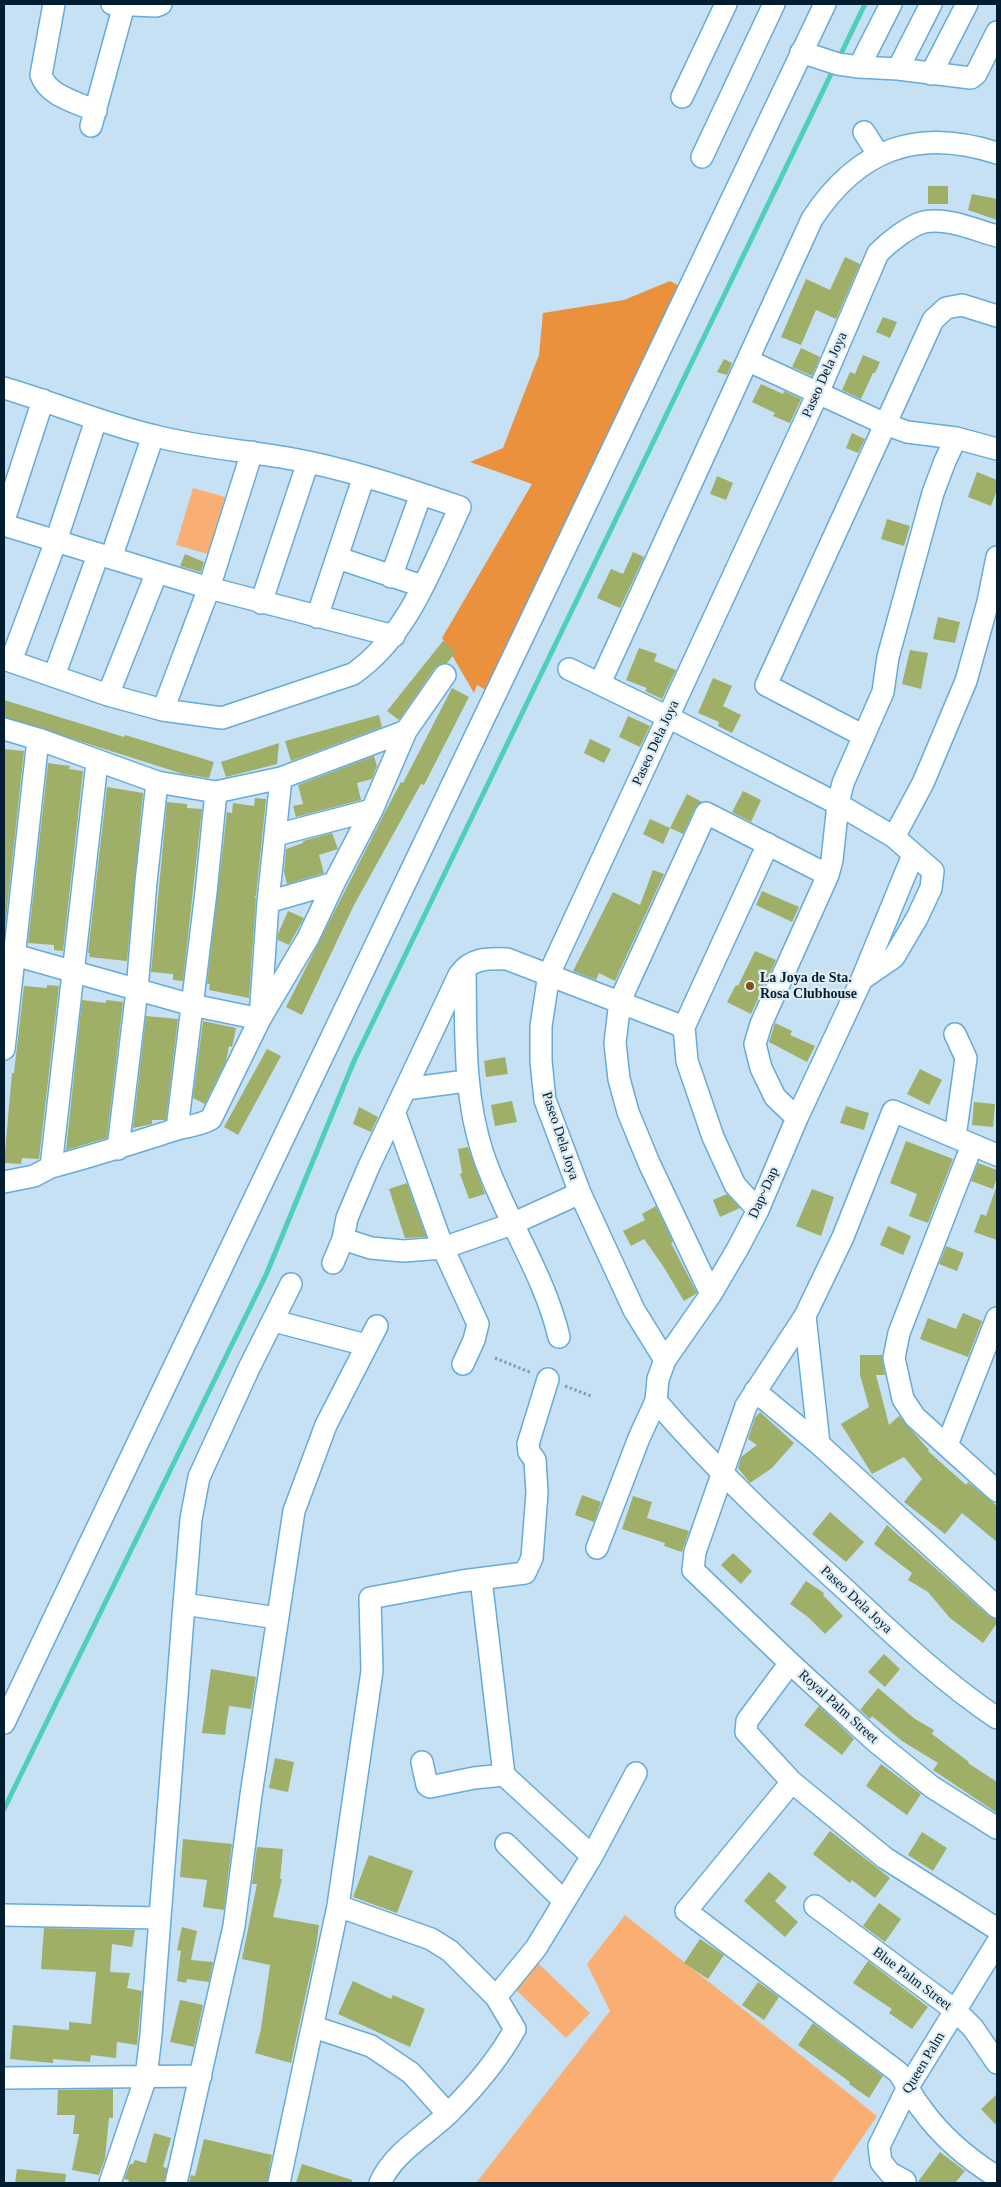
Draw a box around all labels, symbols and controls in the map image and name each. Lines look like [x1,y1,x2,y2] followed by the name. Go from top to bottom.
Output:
[799,330,851,420] street label: Paseo Dela Joya
[629,698,683,788] street label: Paseo Dela Joya
[760,970,857,1002] place label: La Joya de Sta. Rosa Clubhouse
[744,980,756,992] marker: La Joya de Sta. Rosa Clubhouse
[538,1090,582,1182] street label: Paseo Dela Joya
[745,1165,783,1221] street label: Dap~Dap
[817,1563,895,1637] street label: Paseo Dela Joya
[795,1667,881,1747] street label: Royal Palm Street
[869,1944,955,2014] street label: Blue Palm Street
[899,2029,949,2097] street label: Queen Palm

